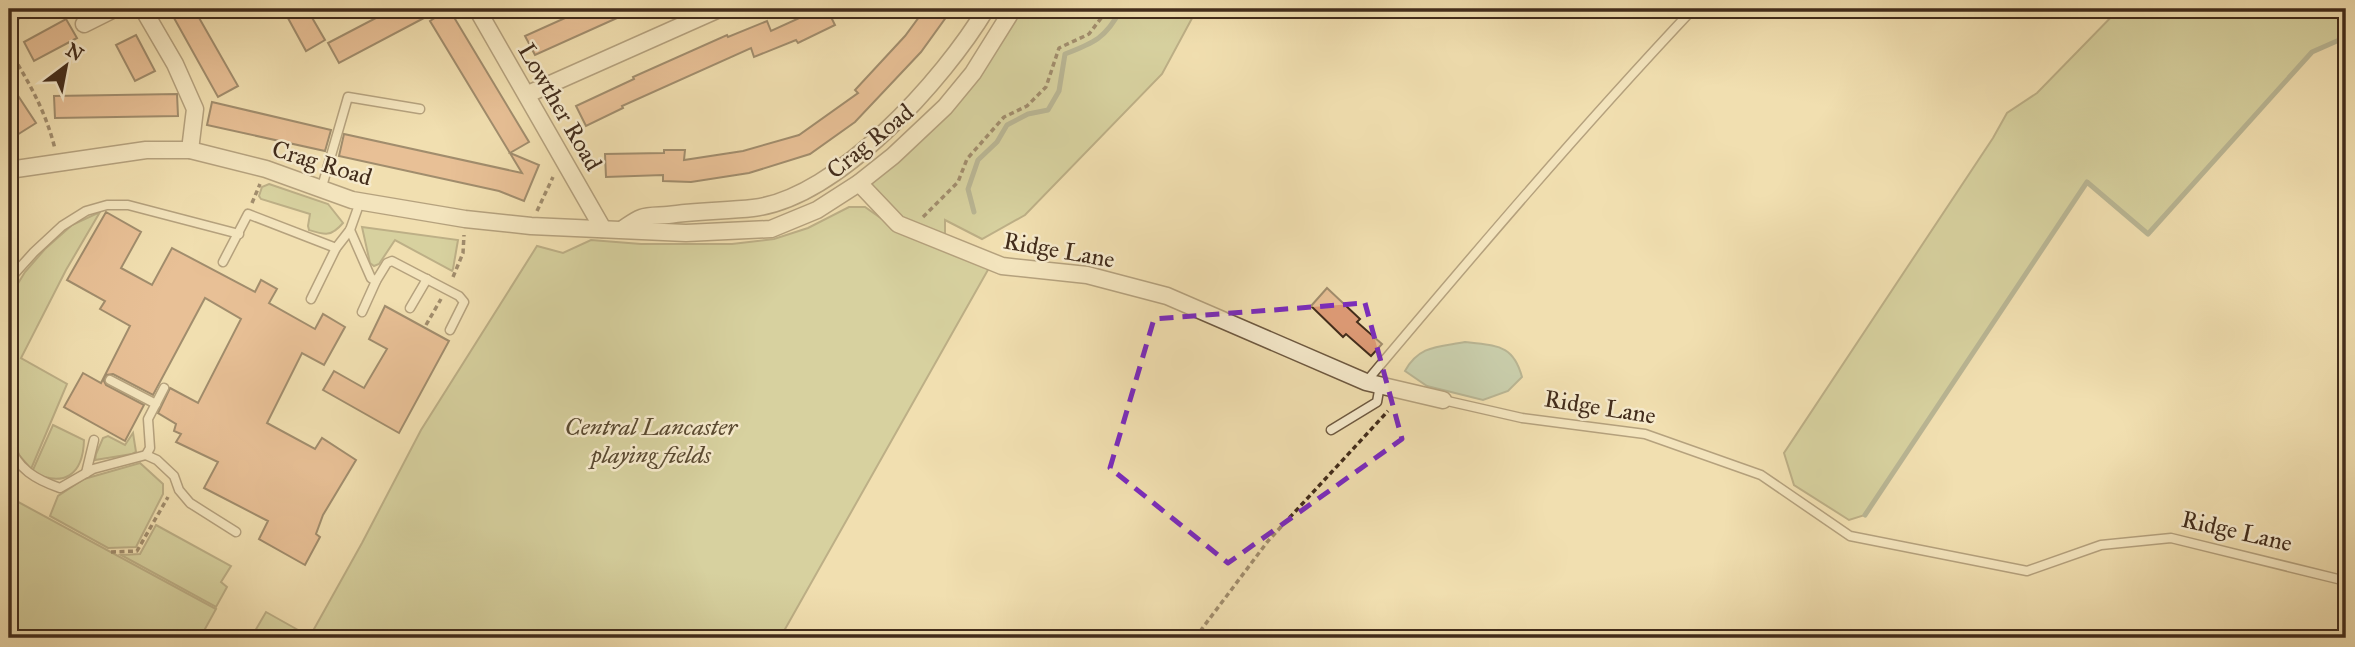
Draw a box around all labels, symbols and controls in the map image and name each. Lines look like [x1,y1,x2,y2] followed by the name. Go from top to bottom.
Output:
[32,32,102,102] north arrow
[62,38,88,66] text: N
[511,38,609,176] street label: Lowther Road
[821,97,919,185] street label: Crag Road
[268,134,376,192] street label: Crag Road
[1001,225,1117,275] street label: Ridge Lane
[1542,383,1658,431] street label: Ridge Lane
[565,412,739,470] park label: Central Lancaster playing fields
[2179,504,2295,558] street label: Ridge Lane

